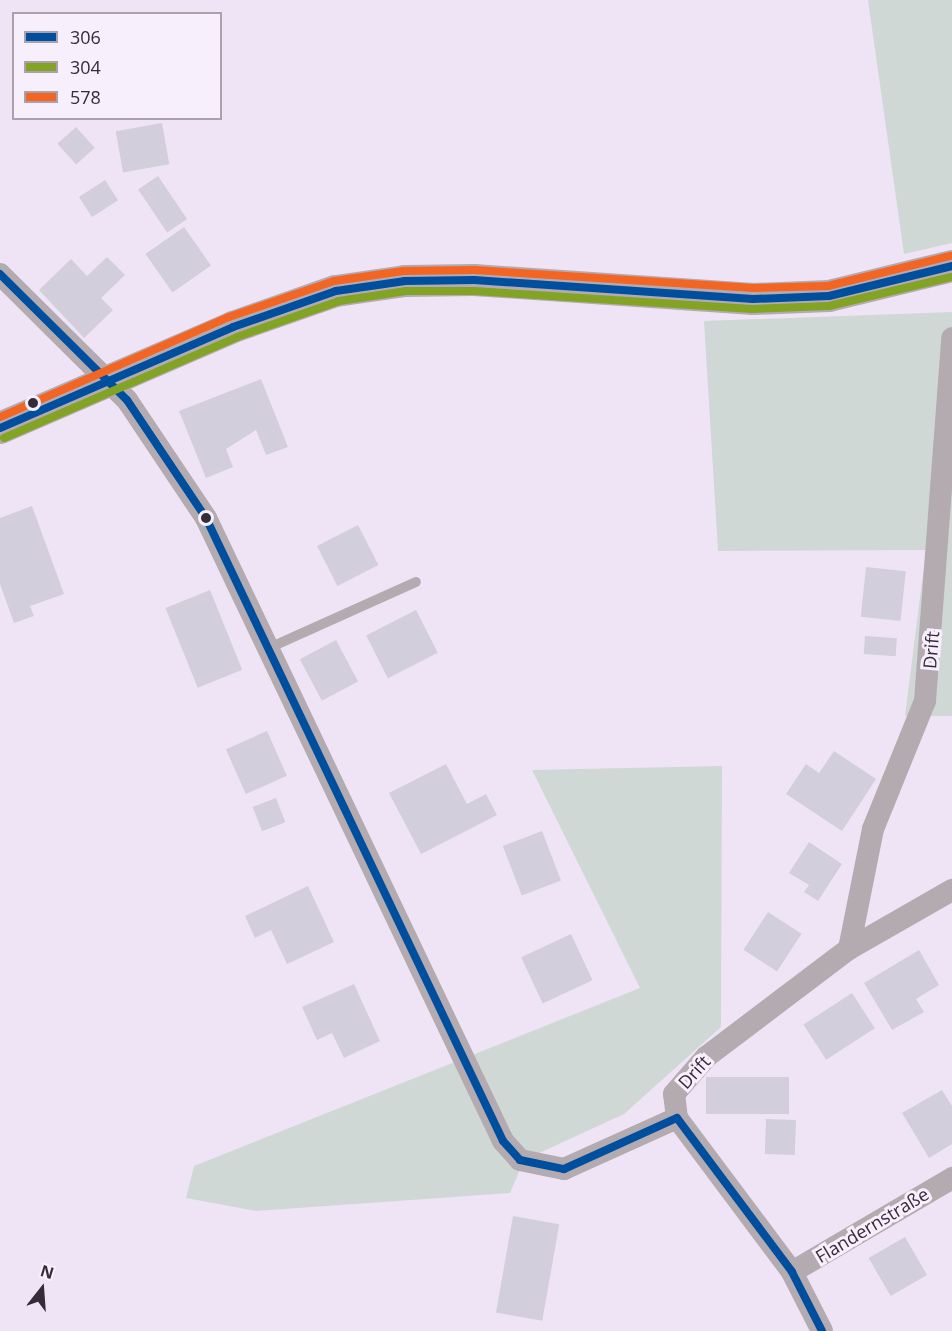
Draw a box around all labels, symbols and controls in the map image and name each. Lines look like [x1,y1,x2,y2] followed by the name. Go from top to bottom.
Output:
[12,12,222,120] legend
[70,25,101,49] text: 306
[70,55,101,79] text: 304
[70,85,101,109] text: 578
[27,397,39,409] unlabelled marker
[200,512,212,524] unlabelled marker
[919,630,943,670] street label: Drift
[673,1051,715,1093] street label: Drift
[812,1183,932,1267] street label: Flandernstraße
[12,1259,72,1319] north arrow
[38,1259,57,1284] text: N

